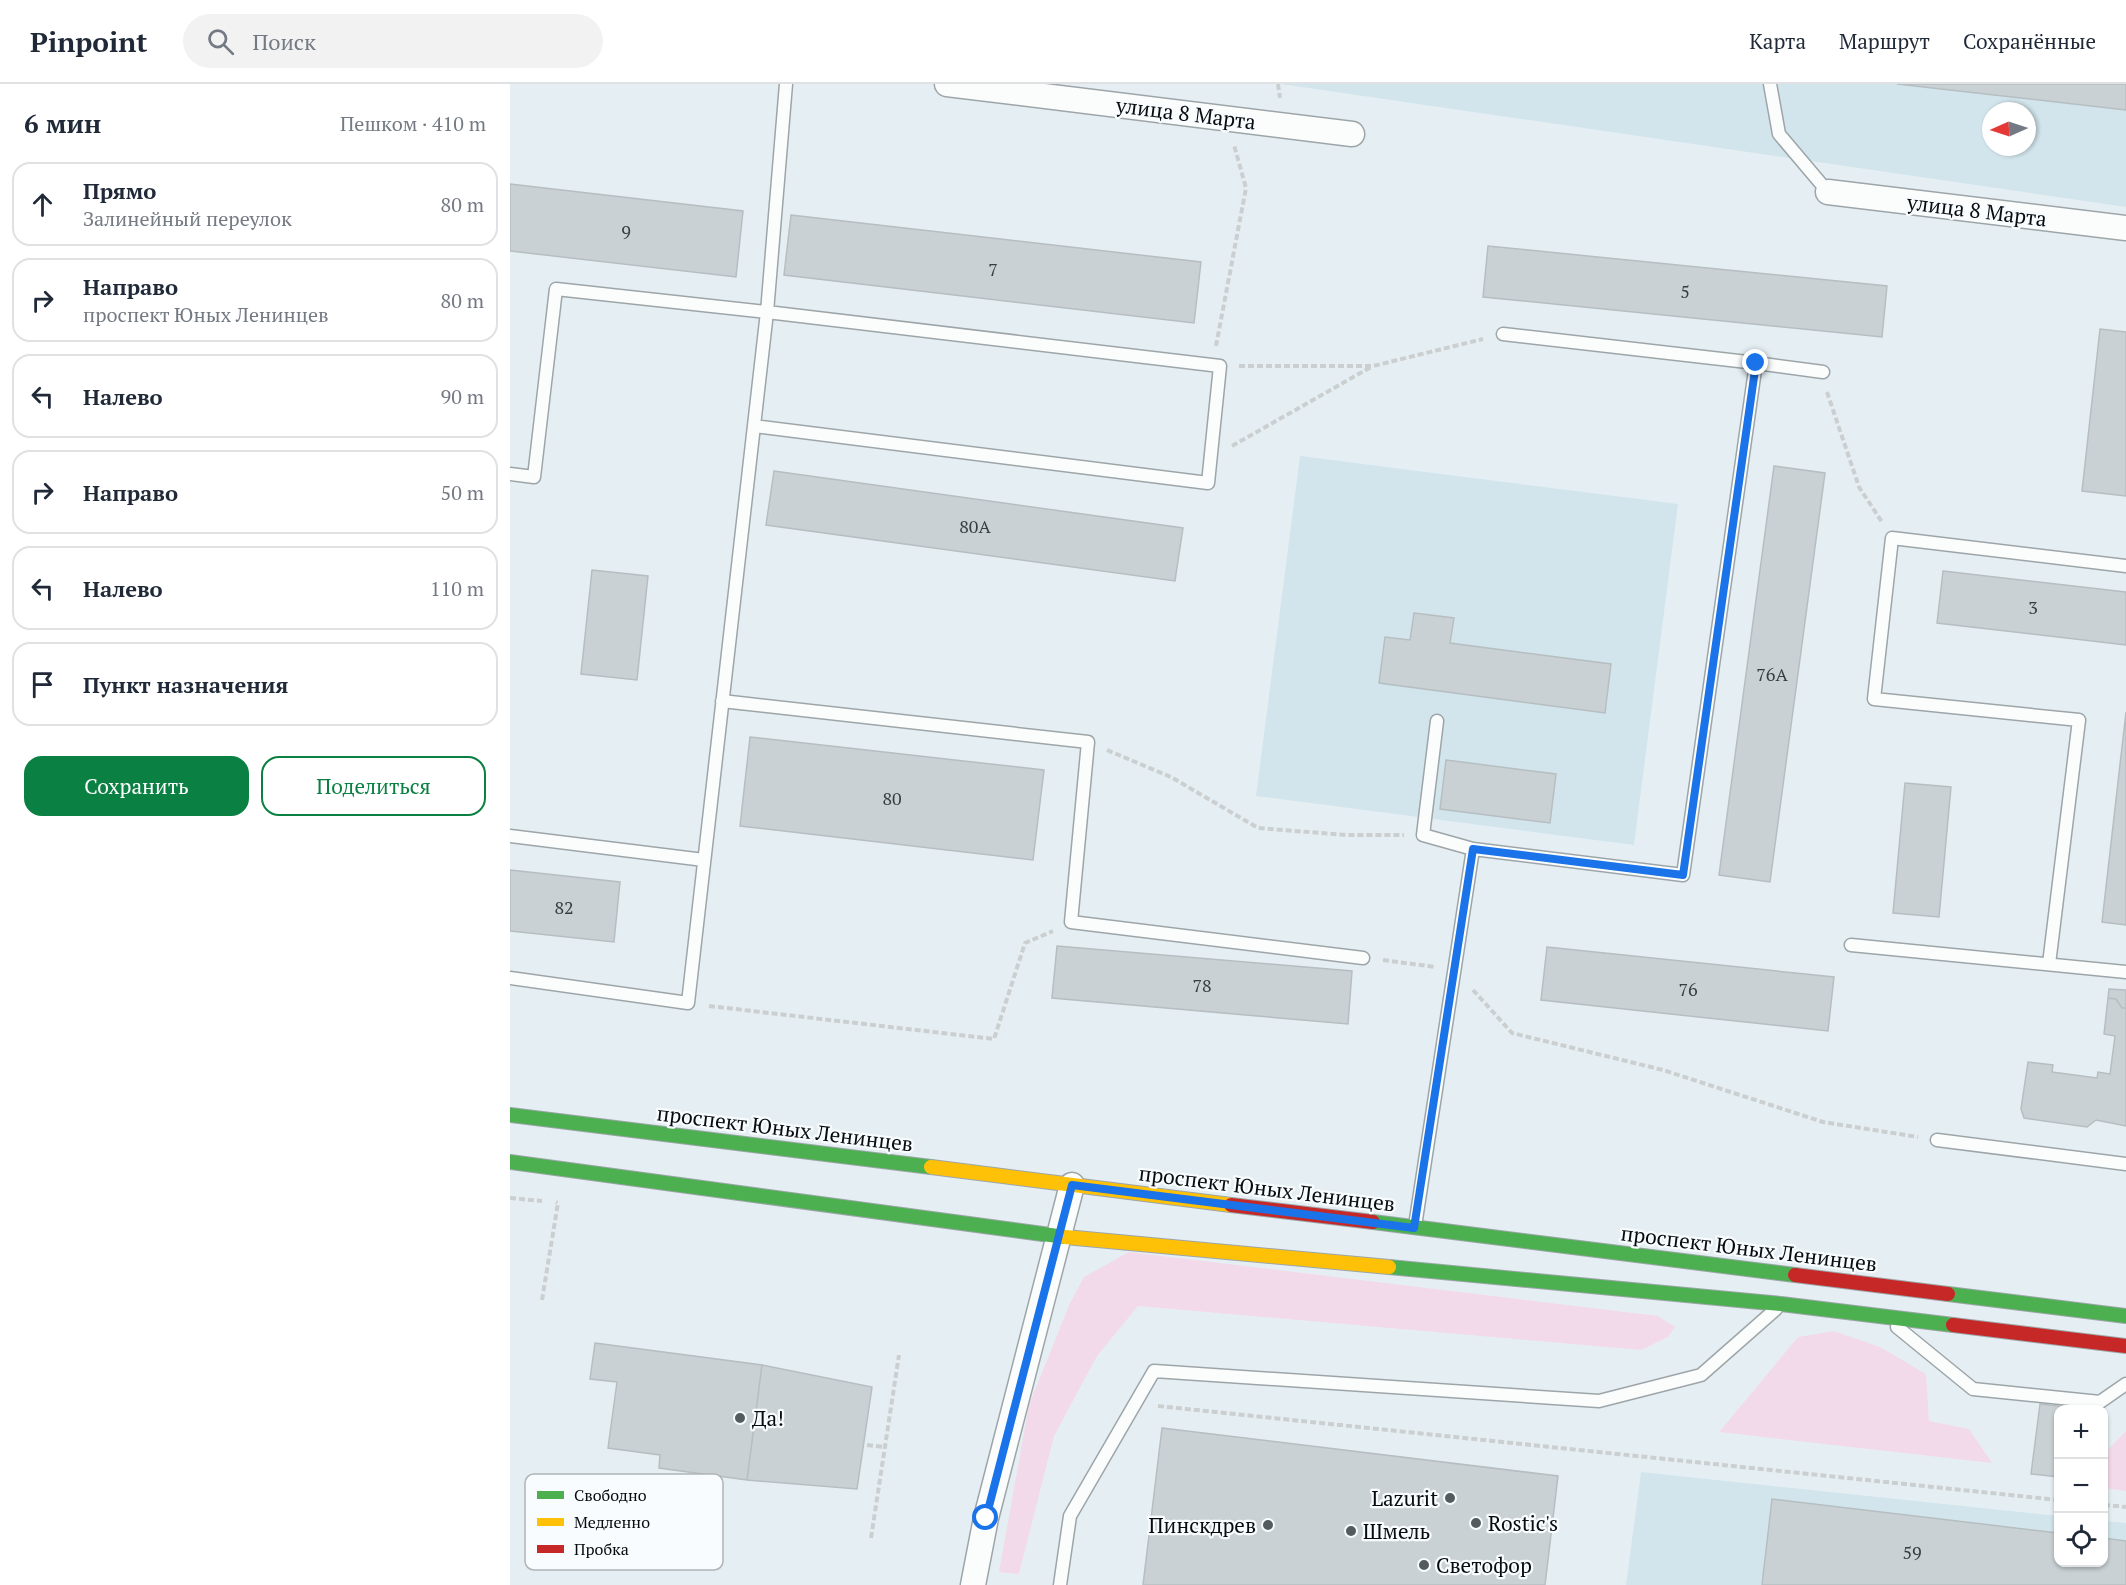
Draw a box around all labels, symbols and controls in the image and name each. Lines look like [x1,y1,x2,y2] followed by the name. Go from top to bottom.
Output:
[183,14,603,68] search box
[30,23,147,60] text: Pinpoint
[204,25,237,58] icon: search
[252,27,316,56] text: Поиск
[1749,27,1806,55] text: Карта
[1839,27,1930,55] text: Маршрут
[1963,27,2096,55] text: Сохранённые
[1114,90,1258,136] street label: улица 8 Марта
[1982,102,2036,156] north arrow
[24,106,101,140] text: 6 мин
[340,110,486,137] text: Пешком · 410 m
[83,176,156,205] text: Прямо
[1905,187,2049,233] street label: улица 8 Марта
[26,188,59,221] icon: ahead
[441,191,484,218] text: 80 m
[83,205,292,232] text: Залинейный переулок
[621,219,631,243] house number: 9
[988,257,998,281] house number: 7
[83,272,178,301] text: Направо
[1680,279,1690,303] house number: 5
[26,284,59,317] icon: right
[441,287,484,314] text: 80 m
[83,301,329,328] text: проспект Юных Ленинцев
[1742,349,1768,375] route end
[26,380,59,413] icon: left
[83,382,163,411] text: Налево
[441,383,484,410] text: 90 m
[26,476,59,509] icon: right
[83,478,178,507] text: Направо
[441,479,484,506] text: 50 m
[959,514,991,538] house number: 80А
[26,572,59,605] icon: left
[83,574,163,603] text: Налево
[430,575,484,602] text: 110 m
[2028,595,2038,619] house number: 3
[1756,662,1788,686] house number: 76А
[26,668,59,701] icon: arrive
[83,670,288,699] text: Пункт назначения
[24,756,249,816] button: Сохранить
[261,756,486,816] button: Поделиться
[882,786,902,810] house number: 80
[554,895,574,919] house number: 82
[1192,973,1212,997] house number: 78
[1678,977,1698,1001] house number: 76
[655,1098,915,1158] street label: проспект Юных Ленинцев
[1137,1158,1397,1218] street label: проспект Юных Ленинцев
[1619,1218,1879,1278] street label: проспект Юных Ленинцев
[752,1404,784,1432] place label: Да!
[2054,1405,2108,1567] map controls
[2054,1405,2108,1459] button: +
[733,1411,747,1425] marker: Да!
[2054,1459,2108,1513] button: −
[525,1474,723,1570] legend
[574,1484,647,1506] text: Свободно
[1371,1484,1438,1512] place label: Lazurit
[1443,1491,1457,1505] marker: Lazurit
[972,1504,998,1530] route start
[1488,1509,1558,1537] place label: Rostic's
[574,1511,650,1533] text: Медленно
[1148,1511,1256,1539] place label: Пинскдрев
[2054,1513,2108,1567] button: locate
[1469,1516,1483,1530] marker: Rostic's
[1363,1517,1430,1545] place label: Шмель
[1261,1518,1275,1532] marker: Пинскдрев
[1344,1524,1358,1538] marker: Шмель
[574,1538,629,1560] text: Пробка
[1902,1540,1922,1564] house number: 59
[1436,1551,1532,1579] place label: Светофор
[1417,1558,1431,1572] marker: Светофор

